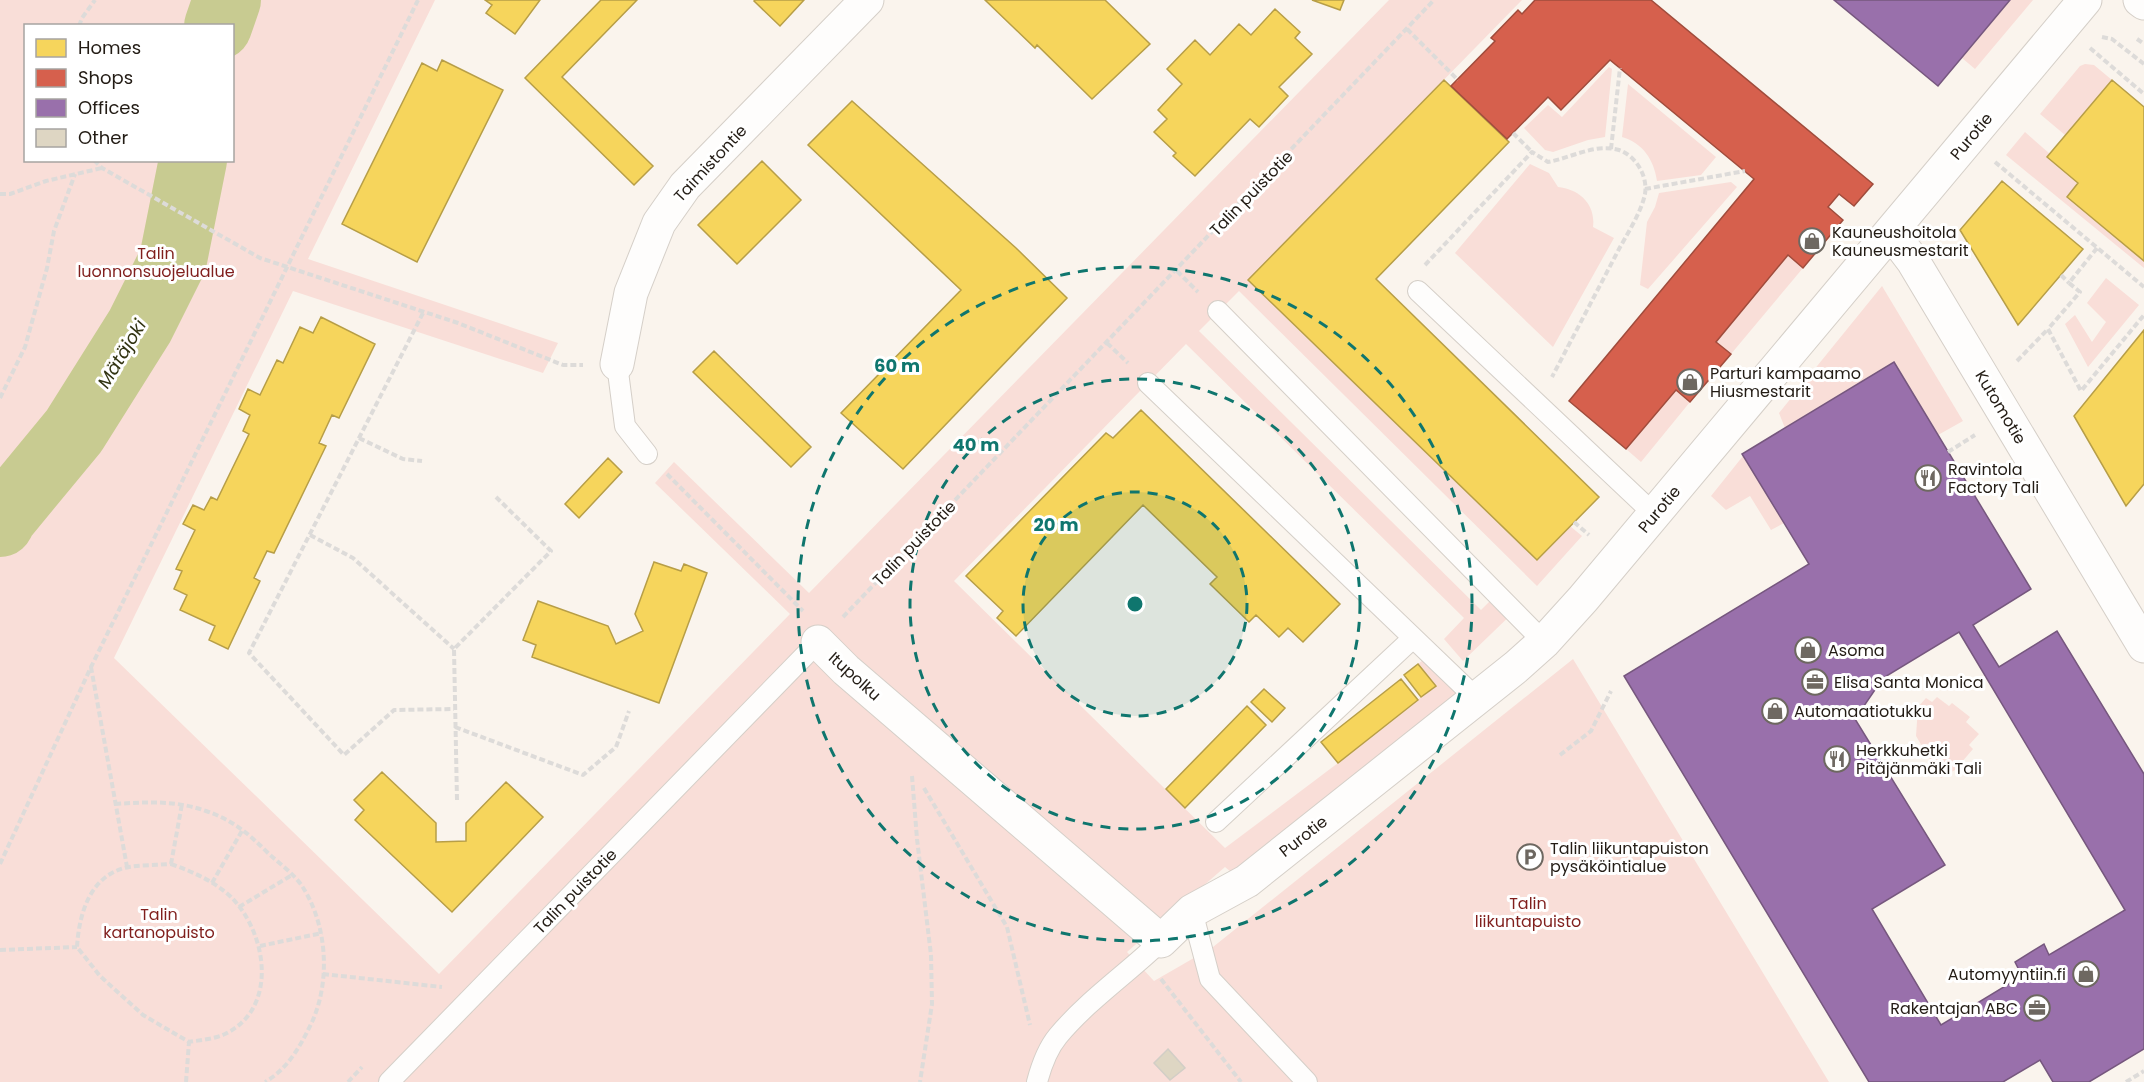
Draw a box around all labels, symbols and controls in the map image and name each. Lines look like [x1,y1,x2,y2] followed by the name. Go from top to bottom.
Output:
[24,24,234,162] legend
[78,35,141,60] text: Homes
[78,65,133,90] text: Shops
[78,95,140,120] text: Offices
[1945,108,1998,165] street label: Purotie
[668,120,752,207] street label: Taimistontie
[78,125,128,150] text: Other
[1205,145,1298,241] street label: Talin puistotie
[1832,221,1969,262] place label: Kauneushoitola Kauneusmestarit
[1797,226,1827,256] shop icon: Kauneushoitola Kauneusmestarit
[77,242,235,283] park label: Talin luonnonsuojelualue
[91,314,152,393] water label: Mätäjoki
[874,353,920,378] text: 60 m
[1710,362,1861,403] place label: Parturi kampaamo Hiusmestarit
[1970,366,2032,449] street label: Kutomotie
[1675,367,1705,397] shop icon: Parturi kampaamo Hiusmestarit
[953,432,999,457] text: 40 m
[1948,458,2039,499] place label: Ravintola Factory Tali
[1913,463,1943,493] restaurant icon: Ravintola Factory Tali
[1633,481,1686,538] street label: Purotie
[868,495,961,591] street label: Talin puistotie
[1034,512,1078,537] text: 20 m
[1125,594,1145,614] centre of rings
[1793,635,1823,665] shop icon: Asoma
[1828,639,1885,662] place label: Asoma
[823,647,886,706] street label: Itupolku
[1800,667,1830,697] office icon: Elisa Santa Monica
[1834,671,1984,694] place label: Elisa Santa Monica
[1760,696,1790,726] shop icon: Automaatiotukku
[1794,700,1932,723] place label: Automaatiotukku
[1856,739,1982,780] place label: Herkkuhetki Pitäjänmäki Tali
[1822,744,1852,774] restaurant icon: Herkkuhetki Pitäjänmäki Tali
[1274,810,1332,863] street label: Purotie
[1550,837,1709,878] place label: Talin liikuntapuiston pysäköintialue
[1515,842,1545,872] parking icon: Talin liikuntapuiston pysäköintialue
[529,843,622,939] street label: Talin puistotie
[1475,892,1581,933] park label: Talin liikuntapuisto
[103,903,215,944] park label: Talin kartanopuisto
[2071,959,2101,989] shop icon: Automyyntiin.fi
[1948,963,2066,986] place label: Automyyntiin.fi
[2022,993,2052,1023] office icon: Rakentajan ABC
[1890,997,2018,1020] place label: Rakentajan ABC

